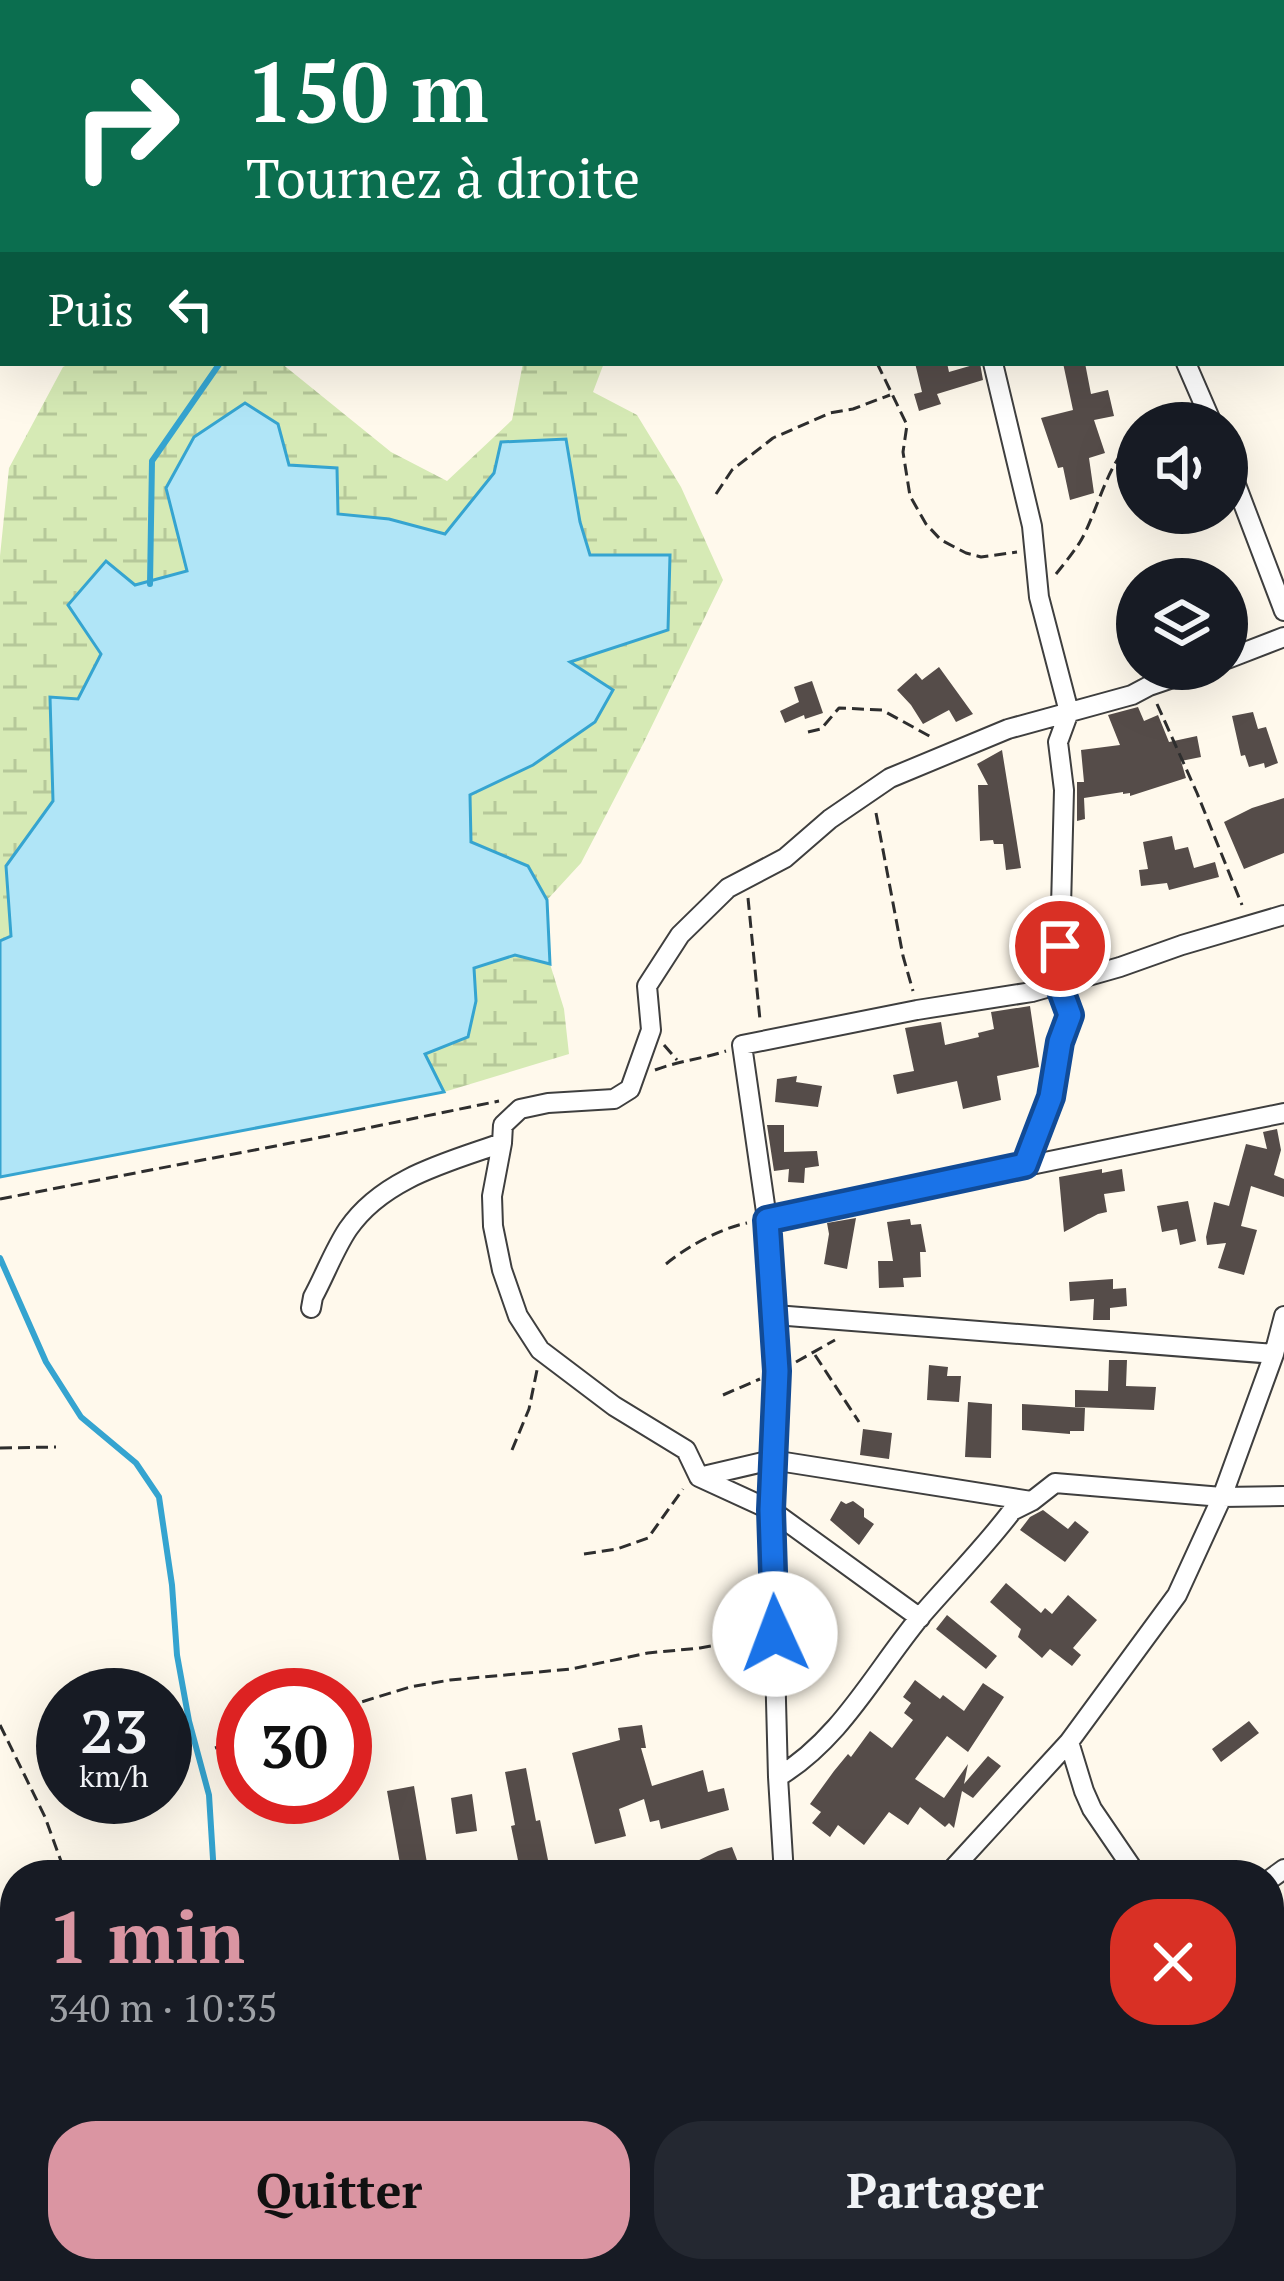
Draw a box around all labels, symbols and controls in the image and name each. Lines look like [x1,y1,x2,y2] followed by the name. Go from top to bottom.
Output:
[246,35,489,146] text: 150 m
[48,48,204,204] icon: right
[246,142,640,213] text: Tournez à droite
[158,276,224,342] icon: left
[48,279,134,339] text: Puis
[1116,402,1248,690] map controls
[1116,402,1248,534] button: sound
[1116,558,1248,690] button: layers
[1009,895,1111,997] pin
[1027,913,1093,979] icon: arrive
[712,1571,838,1697] position arrow
[216,1668,372,1824] speed limit sign: 30
[80,1691,148,1770] text: 23
[79,1756,149,1796] text: km/h
[48,1888,245,1984] text: 1 min
[1110,1899,1236,2025] button: close
[48,1981,278,2033] text: 340 m · 10:35
[48,2121,630,2259] button: Quitter
[654,2121,1236,2259] button: Partager

